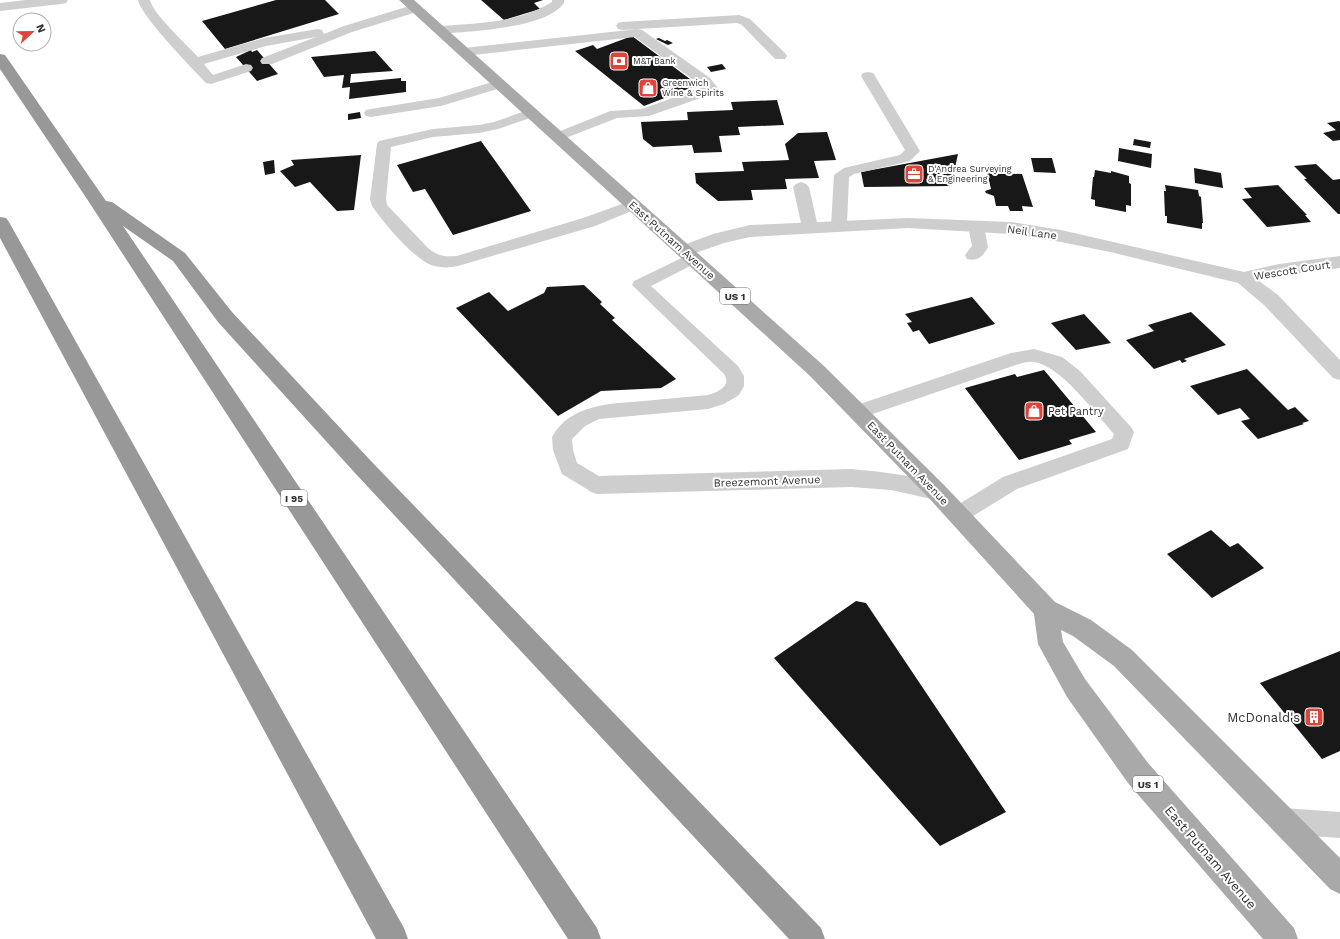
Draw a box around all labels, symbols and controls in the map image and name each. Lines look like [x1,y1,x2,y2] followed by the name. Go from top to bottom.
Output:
[12,12,52,52] north arrow
[33,22,48,35] text: N
[608,50,630,72] bank icon: M&T Bank
[633,56,676,66] place label: M&T Bank
[637,77,659,99] shop icon: Greenwich Wine & Spirits
[662,78,724,98] place label: Greenwich Wine & Spirits
[903,163,925,185] office icon: D'Andrea Surveying & Engineering
[928,164,1012,184] place label: D'Andrea Surveying & Engineering
[626,198,717,282] street label: East Putnam Avenue
[1006,223,1058,242] street label: Neil Lane
[1253,258,1331,283] street label: Wescott Court
[720,288,750,304] road number: US 1
[1023,400,1045,422] shop icon: Pet Pantry
[1048,405,1104,418] place label: Pet Pantry
[864,419,951,508] street label: East Putnam Avenue
[713,473,821,490] street label: Breezemont Avenue
[281,490,307,506] road number: I 95
[1303,706,1325,728] building icon: McDonald's
[1227,710,1300,725] place label: McDonald's
[1133,776,1163,792] road number: US 1
[1162,803,1259,912] street label: East Putnam Avenue

